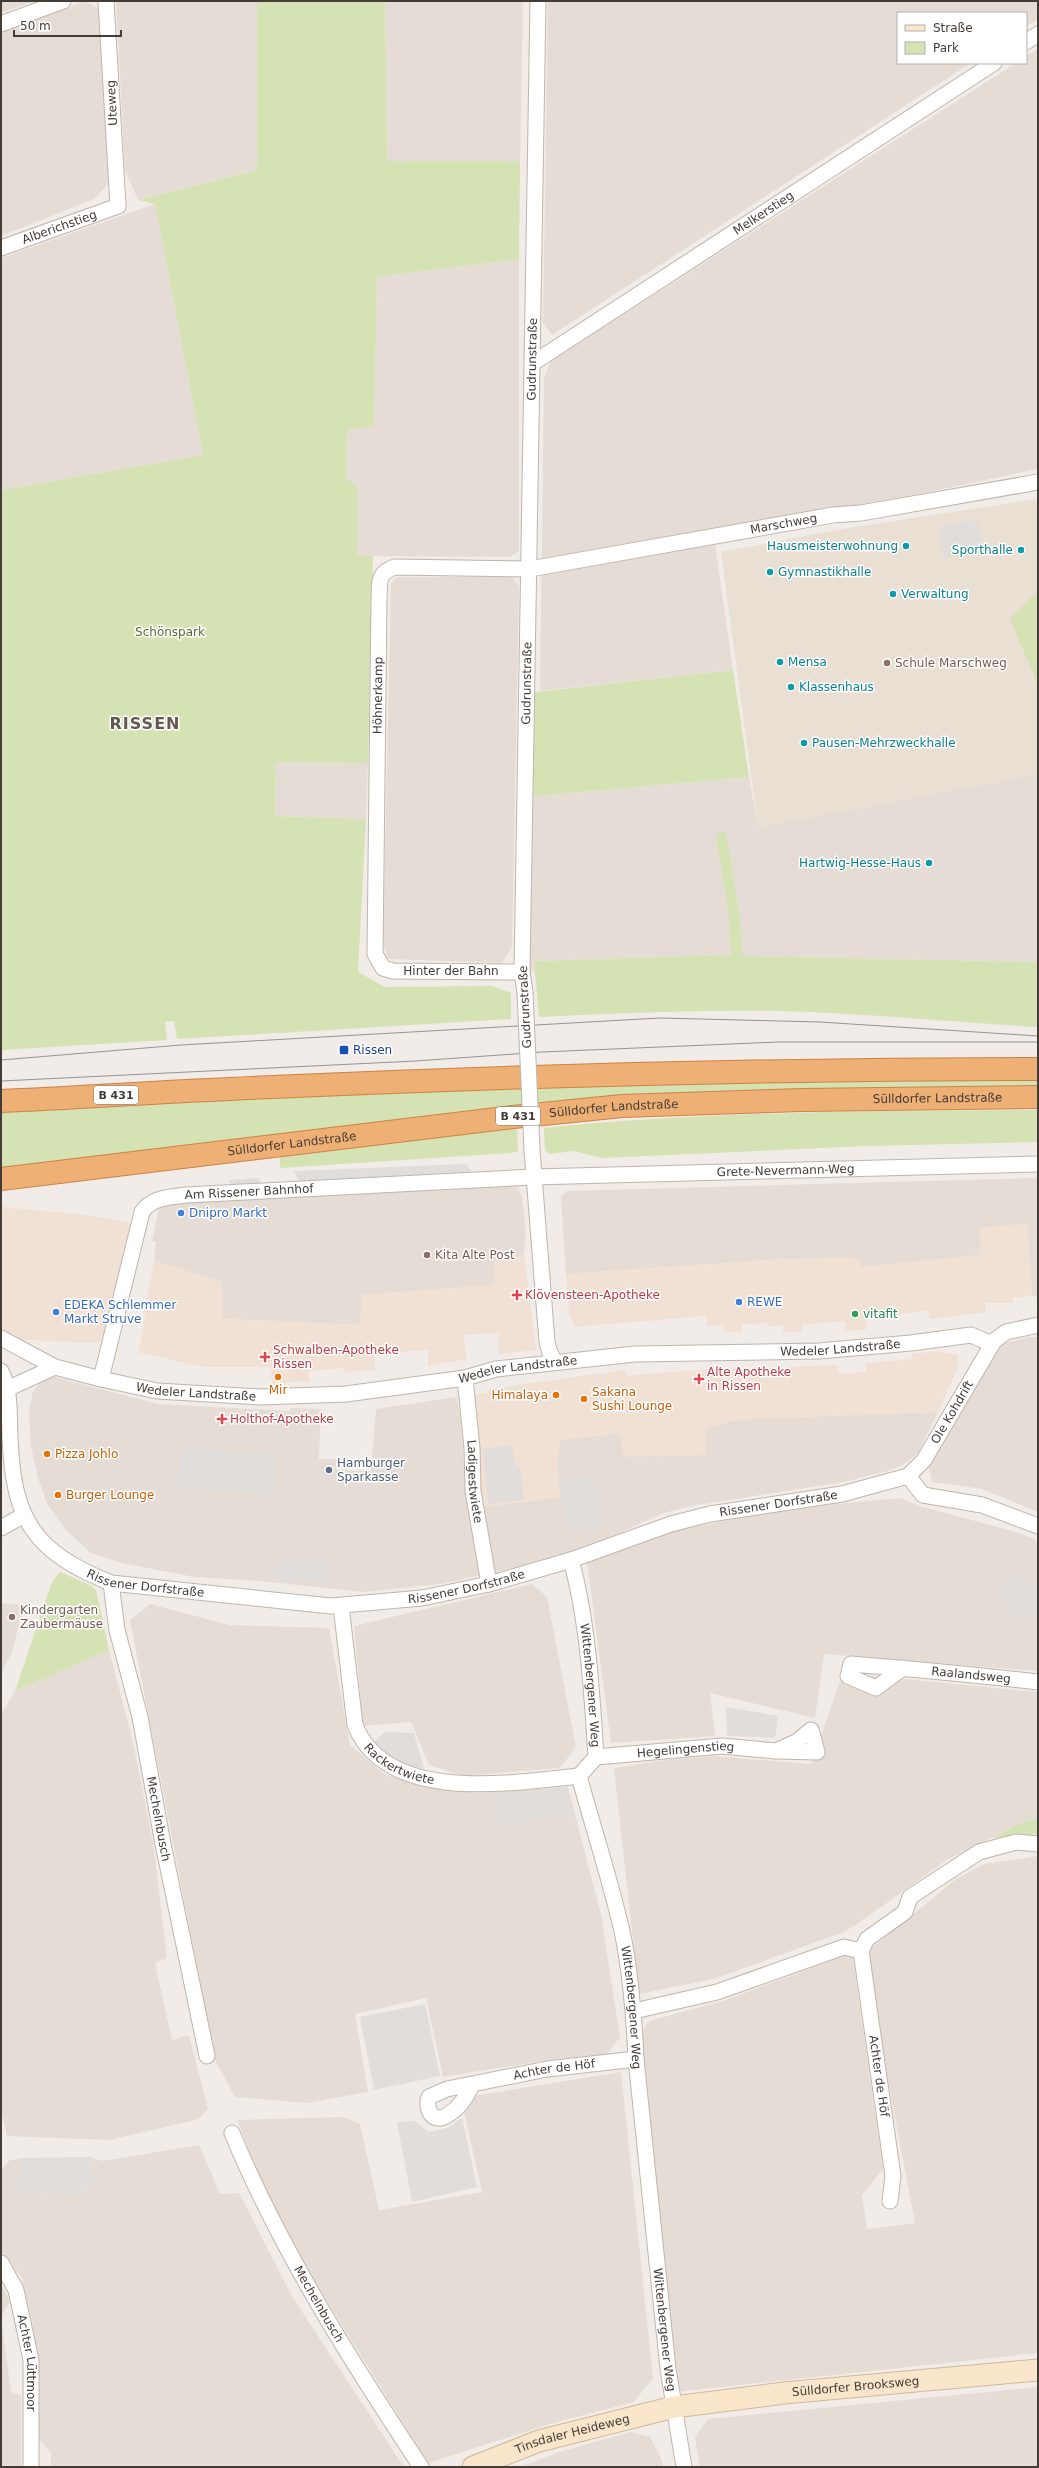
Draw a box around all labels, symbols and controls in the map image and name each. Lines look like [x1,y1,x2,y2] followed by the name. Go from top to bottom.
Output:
[14,12,121,38] scale bar
[897,12,1027,64] legend
[20,19,51,33] text: 50 m
[933,21,973,35] text: Straße
[933,41,959,55] text: Park
[104,80,120,126] street label: Uteweg
[731,188,796,238] street label: Melkerstieg
[20,207,99,247] street label: Alberichstieg
[524,318,540,401] street label: Gudrunstraße
[749,511,818,537] street label: Marschweg
[767,539,898,553] place label: Hausmeisterwohnung
[901,541,911,551] marker: Hausmeisterwohnung
[952,543,1013,557] place label: Sporthalle
[1016,545,1026,555] marker: Sporthalle
[778,565,871,579] place label: Gymnastikhalle
[765,567,775,577] marker: Gymnastikhalle
[901,587,969,601] place label: Verwaltung
[888,589,898,599] marker: Verwaltung
[135,625,205,639] park label: Schönspark
[519,642,534,725] street label: Gudrunstraße
[788,655,827,669] place label: Mensa
[895,656,1007,670] place label: Schule Marschweg
[370,657,385,734] street label: Höhnerkamp
[775,657,785,667] marker: Mensa
[882,658,892,668] marker: Schule Marschweg
[799,680,874,694] place label: Klassenhaus
[786,682,796,692] marker: Klassenhaus
[110,714,180,733] district label: RISSEN
[812,736,956,750] place label: Pausen-Mehrzweckhalle
[799,738,809,748] marker: Pausen-Mehrzweckhalle
[799,856,921,870] place label: Hartwig-Hesse-Haus
[924,858,934,868] marker: Hartwig-Hesse-Haus
[403,964,499,978] street label: Hinter der Bahn
[516,965,534,1049] street label: Gudrunstraße
[353,1043,392,1057] place label: Rissen
[338,1044,350,1056] marker: Rissen
[94,1086,138,1104] road number: B 431
[873,1090,1003,1106] street label: Sülldorfer Landstraße
[549,1097,679,1120] street label: Sülldorfer Landstraße
[496,1107,540,1125] road number: B 431
[227,1129,357,1159] street label: Sülldorfer Landstraße
[717,1162,855,1179] street label: Grete-Nevermann-Weg
[184,1181,315,1202] street label: Am Rissener Bahnhof
[189,1206,267,1220] place label: Dnipro Markt
[176,1208,186,1218] marker: Dnipro Markt
[435,1248,515,1262] place label: Kita Alte Post
[422,1250,432,1260] marker: Kita Alte Post
[525,1288,660,1302] place label: Klövensteen-Apotheke
[512,1290,522,1300] marker: Klövensteen-Apotheke
[747,1295,782,1309] place label: REWE
[734,1297,744,1307] marker: REWE
[64,1298,176,1326] place label: EDEKA Schlemmer Markt Struve
[51,1307,61,1317] marker: EDEKA Schlemmer Markt Struve
[863,1307,898,1321] place label: vitafit
[850,1309,860,1319] marker: vitafit
[780,1337,901,1359] street label: Wedeler Landstraße
[273,1343,399,1371] place label: Schwalben-Apotheke Rissen
[260,1352,270,1362] marker: Schwalben-Apotheke Rissen
[457,1353,578,1386] street label: Wedeler Landstraße
[707,1365,791,1393] place label: Alte Apotheke in Rissen
[273,1372,283,1382] marker: Mir
[694,1374,704,1384] marker: Alte Apotheke in Rissen
[928,1378,976,1446] street label: Ole Kohdrift
[135,1380,256,1404] street label: Wedeler Landstraße
[269,1383,287,1397] place label: Mir
[592,1385,672,1413] place label: Sakana Sushi Lounge
[491,1388,548,1402] place label: Himalaya
[551,1390,561,1400] marker: Himalaya
[579,1394,589,1404] marker: Sakana Sushi Lounge
[230,1412,334,1426] place label: Holthof-Apotheke
[217,1414,227,1424] marker: Holthof-Apotheke
[464,1439,485,1524] street label: Ladigestwiete
[55,1447,118,1461] place label: Pizza Johlo
[42,1449,52,1459] marker: Pizza Johlo
[337,1456,405,1484] place label: Hamburger Sparkasse
[324,1465,334,1475] marker: Hamburger Sparkasse
[66,1488,154,1502] place label: Burger Lounge
[718,1488,838,1519] street label: Rissener Dorfstraße
[53,1490,63,1500] marker: Burger Lounge
[85,1566,205,1600] street label: Rissener Dorfstraße
[407,1567,526,1606] street label: Rissener Dorfstraße
[20,1603,103,1631] place label: Kindergarten Zaubermäuse
[7,1612,17,1622] marker: Kindergarten Zaubermäuse
[577,1623,602,1748] street label: Wittenbergener Weg
[931,1664,1012,1686] street label: Raalandsweg
[636,1739,735,1760] street label: Hegelingenstieg
[361,1740,436,1787] street label: Rackertwiete
[144,1775,173,1863] street label: Mechelnbusch
[618,1945,644,2070] street label: Wittenbergener Weg
[866,2034,892,2119] street label: Achter de Höf
[512,2057,596,2083] street label: Achter de Höf
[291,2263,347,2345] street label: Mechelnbusch
[651,2267,679,2392] street label: Wittenbergener Weg
[14,2313,39,2412] street label: Achter Lüttmoor
[791,2374,920,2399] street label: Sülldorfer Brooksweg
[512,2411,631,2457] street label: Tinsdaler Heideweg

